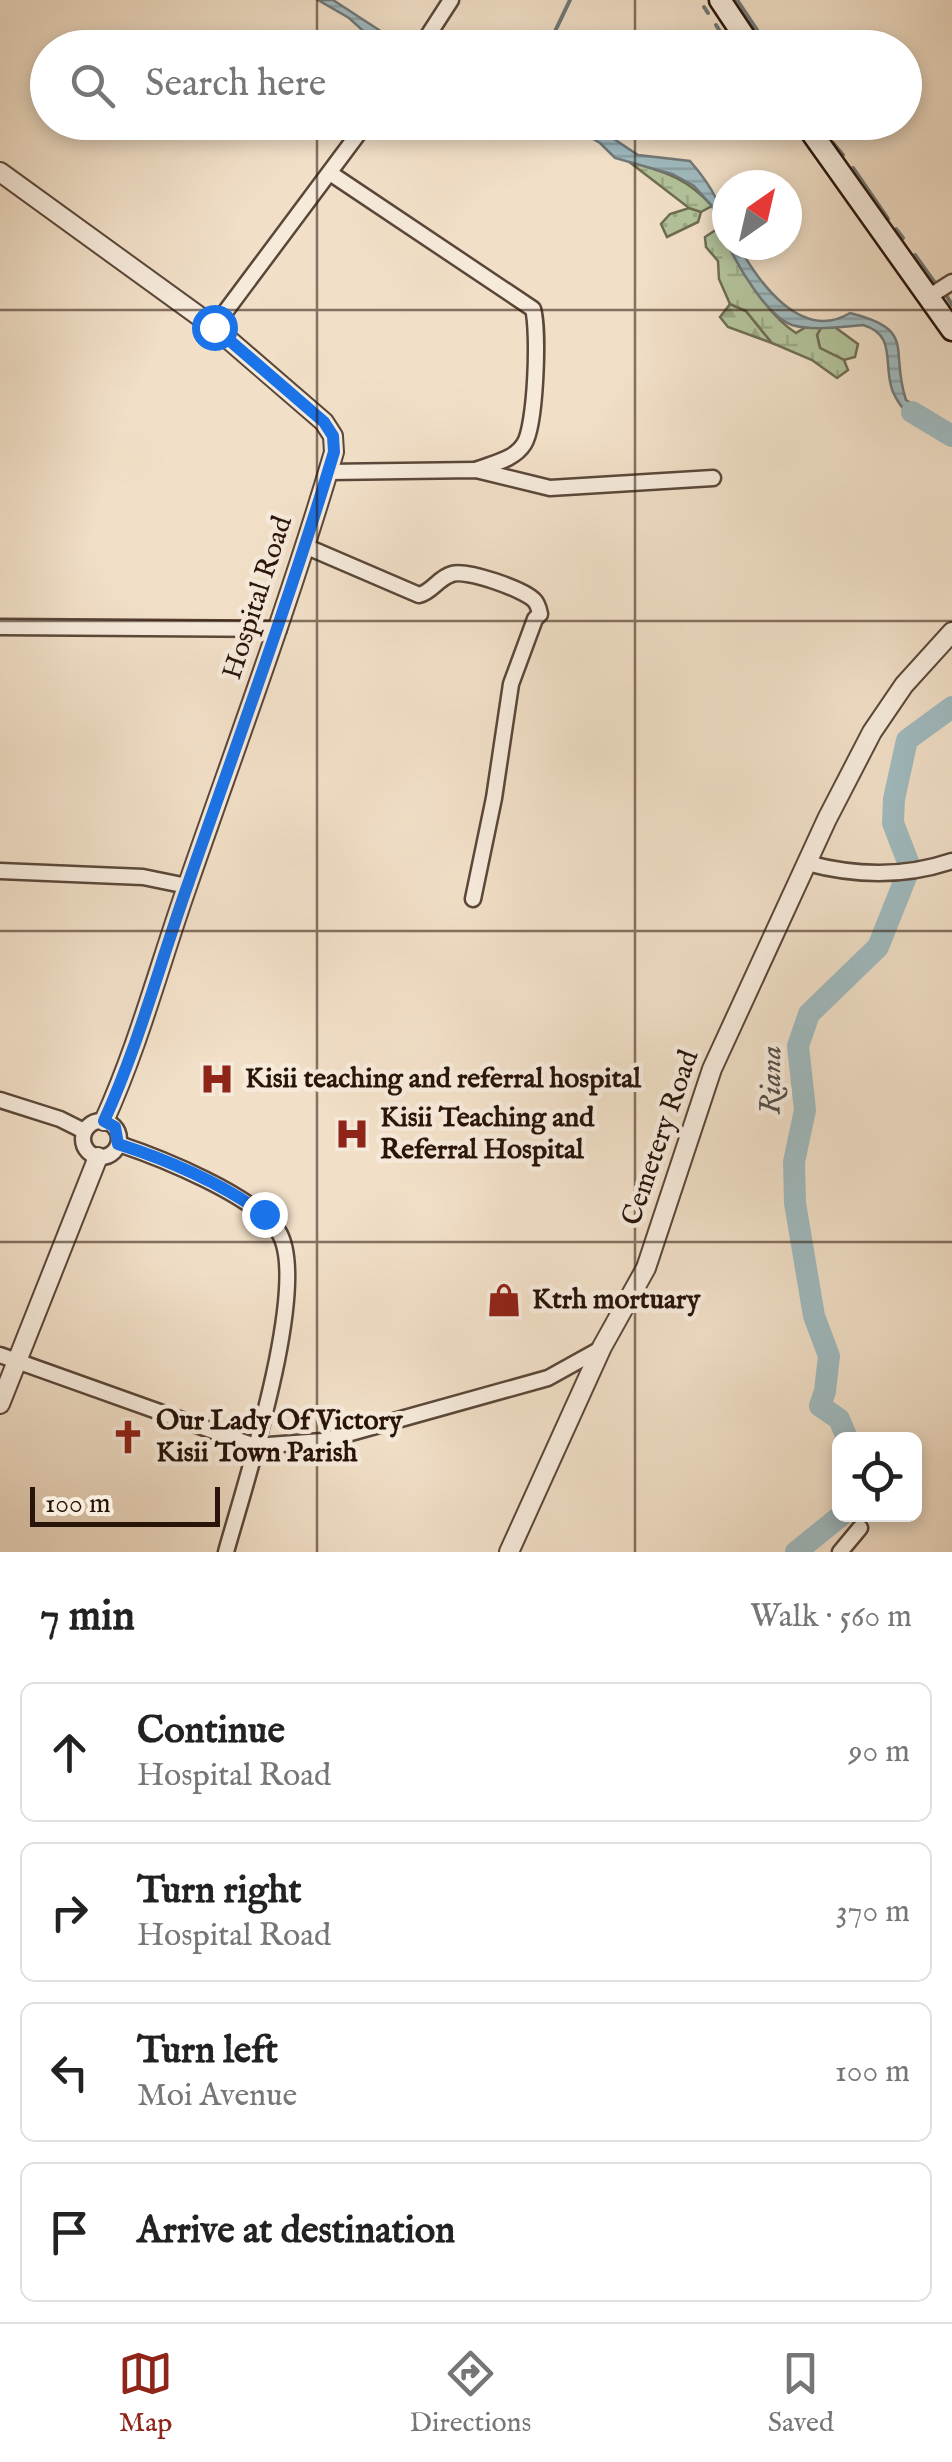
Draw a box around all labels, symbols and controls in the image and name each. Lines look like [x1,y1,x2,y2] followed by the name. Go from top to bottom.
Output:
[30,30,922,140] search box
[65,58,120,113] icon: search
[145,61,326,109] text: Search here
[712,170,802,260] north arrow
[192,305,238,351] route start
[215,512,301,684] street label: Hospital Road
[752,1045,792,1115] water label: Riana
[615,1046,707,1230] street label: Cemetery Road
[198,1060,236,1098] hospital icon: Kisii teaching and referral hospital
[245,1062,642,1097] place label: Kisii teaching and referral hospital
[380,1101,595,1168] place label: Kisii Teaching and Referral Hospital
[333,1115,371,1153] hospital icon: Kisii Teaching and Referral Hospital
[242,1192,288,1238] route end
[485,1281,523,1319] shop icon: Ktrh mortuary
[532,1283,701,1318] place label: Ktrh mortuary
[156,1404,404,1471] place label: Our Lady Of Victory Kisii Town Parish
[109,1418,147,1456] church icon: Our Lady Of Victory Kisii Town Parish
[832,1432,922,1522] map controls
[832,1432,922,1522] button: locate
[30,1482,220,1526] scale bar
[45,1487,111,1522] text: 100 m
[40,1591,135,1644] text: 7 min
[750,1597,912,1638] text: Walk · 560 m
[137,1708,285,1756] text: Continue
[42,1725,97,1780] icon: ahead
[849,1732,910,1773] text: 90 m
[137,1756,331,1797] text: Hospital Road
[137,1868,301,1916] text: Turn right
[42,1885,97,1940] icon: right
[836,1892,910,1933] text: 370 m
[137,1916,331,1957] text: Hospital Road
[137,2028,278,2076] text: Turn left
[42,2045,97,2100] icon: left
[835,2052,910,2093] text: 100 m
[137,2076,297,2117] text: Moi Avenue
[42,2205,97,2260] icon: arrive
[137,2208,455,2256] text: Arrive at destination
[118,2346,173,2441] tab: Map
[409,2346,531,2441] tab: Directions
[768,2346,834,2441] tab: Saved

